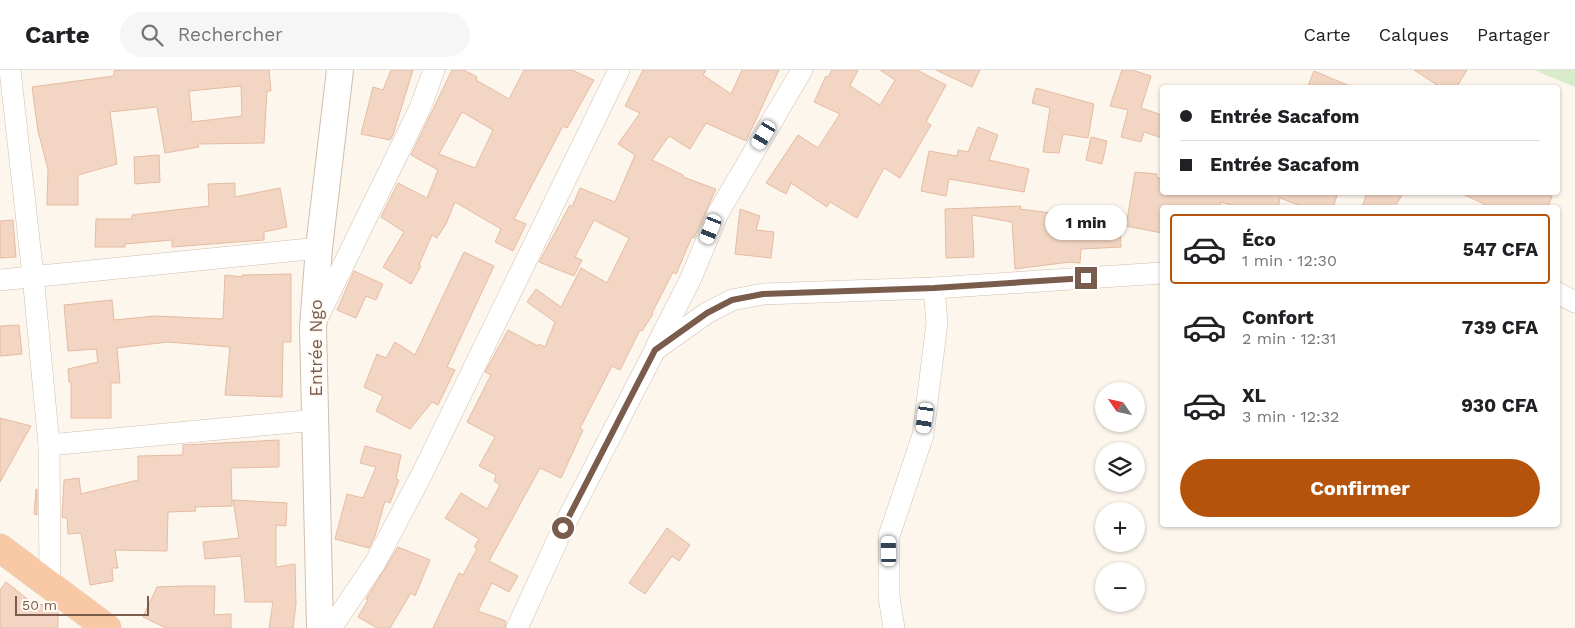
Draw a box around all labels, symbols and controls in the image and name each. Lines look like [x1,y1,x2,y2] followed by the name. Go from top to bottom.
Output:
[120,12,470,57] search box
[25,21,90,49] text: Carte
[138,21,166,49] icon: search
[178,23,283,46] text: Rechercher
[1303,24,1351,45] text: Carte
[1379,24,1449,45] text: Calques
[1477,24,1550,45] text: Partager
[1210,105,1359,128] text: Entrée Sacafom
[749,118,778,152] car
[1210,153,1359,176] text: Entrée Sacafom
[1045,206,1127,240] callout: 1 min
[698,212,723,246] car
[1065,213,1107,232] text: 1 min
[1182,227,1227,272] icon: car
[1242,228,1276,251] text: Éco
[1463,238,1538,261] text: 547 CFA
[1242,251,1337,270] text: 1 min · 12:30
[1075,267,1097,289] route end
[305,299,326,397] street label: Entrée Ngo
[1182,305,1227,350] icon: car
[1242,306,1313,329] text: Confort
[1462,316,1538,339] text: 739 CFA
[1242,329,1336,348] text: 2 min · 12:31
[1095,382,1145,432] north arrow
[1095,382,1145,612] map controls
[1182,383,1227,428] icon: car
[1242,384,1266,407] text: XL
[1461,394,1538,417] text: 930 CFA
[915,402,934,434] car
[1242,407,1339,426] text: 3 min · 12:32
[1095,442,1145,492] button: layers
[1180,459,1540,517] button: Confirmer
[1095,502,1145,552] button: +
[552,517,574,539] route start
[881,536,896,566] car
[1095,562,1145,612] button: −
[15,593,149,616] scale bar
[22,597,57,613] text: 50 m

